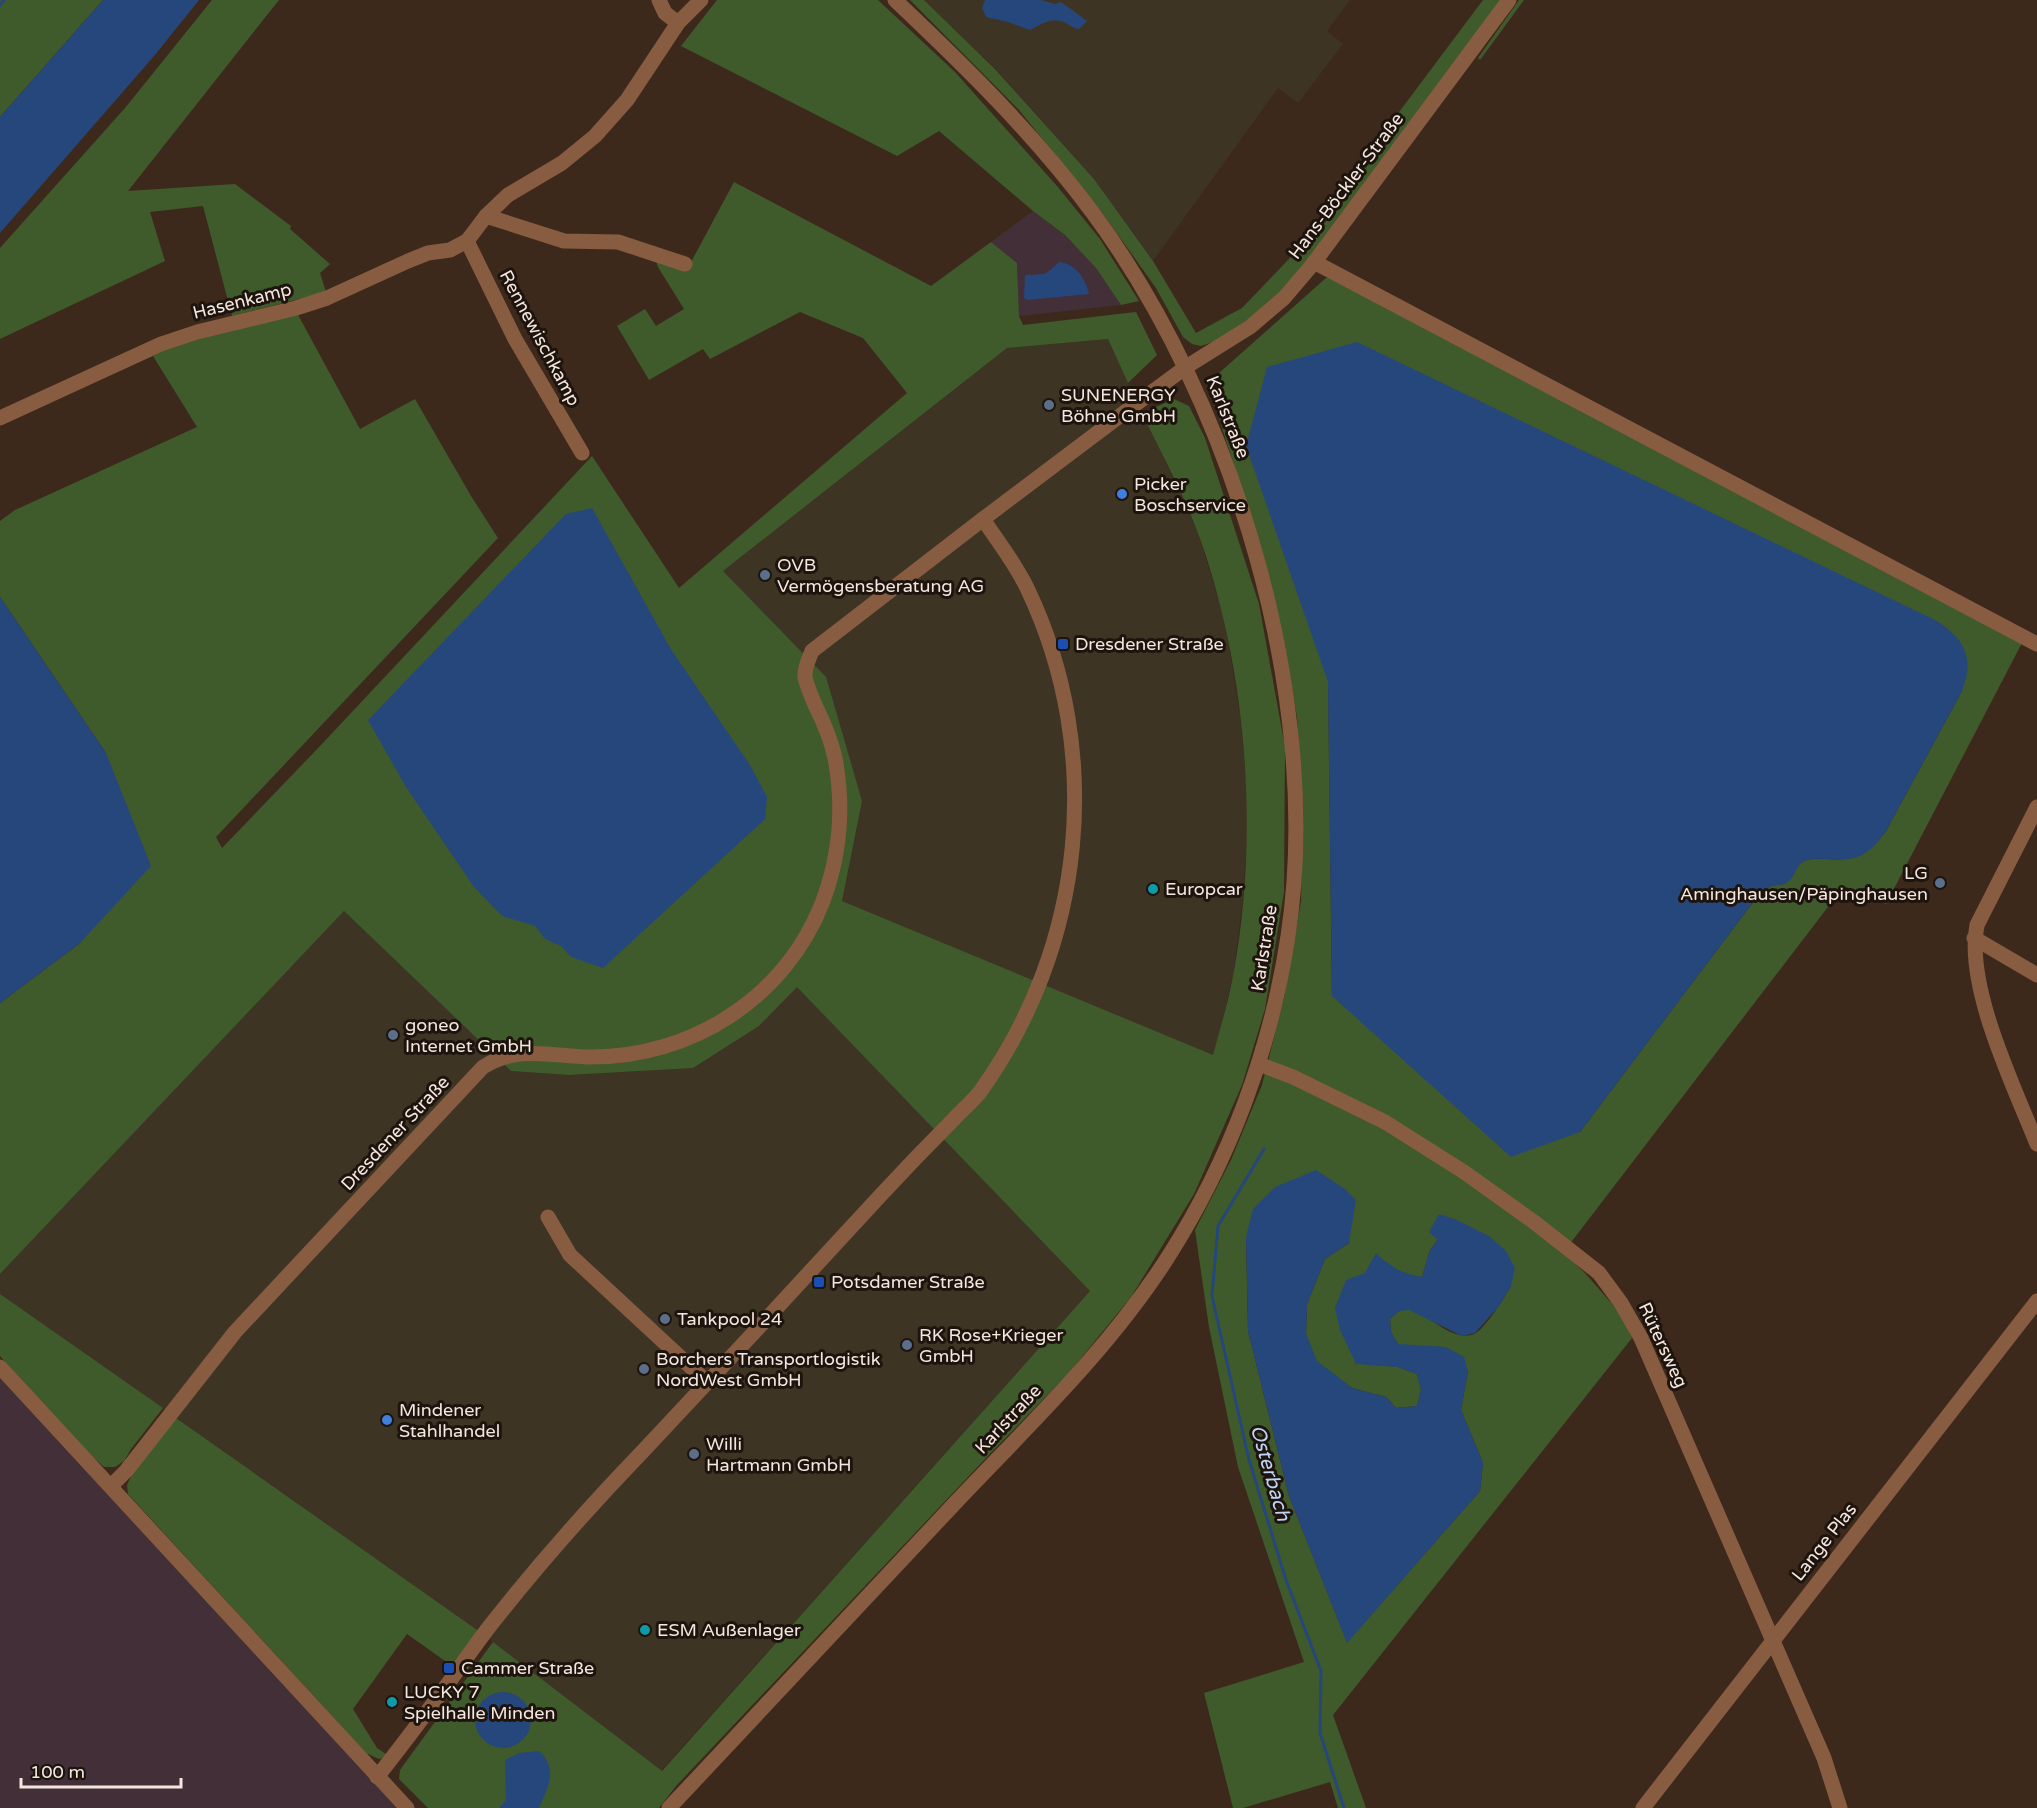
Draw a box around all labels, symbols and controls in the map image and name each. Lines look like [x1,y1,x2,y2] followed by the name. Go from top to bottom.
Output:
[1284,108,1408,264] street label: Hans-Böckler-Straße
[495,266,585,410] street label: Rennewischkamp
[190,278,294,324] street label: Hasenkamp
[1201,372,1255,462] street label: Karlstraße
[1061,384,1176,427] place label: SUNENERGY Böhne GmbH
[1042,398,1056,412] marker: SUNENERGY Böhne GmbH
[1134,473,1246,516] place label: Picker Boschservice
[1115,487,1129,501] marker: Picker Boschservice
[777,554,984,597] place label: OVB Vermögensberatung AG
[758,568,772,582] marker: OVB Vermögensberatung AG
[1075,633,1224,655] place label: Dresdener Straße
[1056,637,1070,651] marker: Dresdener Straße
[1680,862,1928,905] place label: LG Aminghausen/Päpinghausen
[1933,876,1947,890] marker: LG Aminghausen/Päpinghausen
[1165,878,1243,900] place label: Europcar
[1146,882,1160,896] marker: Europcar
[1246,903,1282,993] street label: Karlstraße
[405,1014,532,1057] place label: goneo Internet GmbH
[386,1028,400,1042] marker: goneo Internet GmbH
[336,1071,454,1195] street label: Dresdener Straße
[831,1271,985,1293] place label: Potsdamer Straße
[812,1275,826,1289] marker: Potsdamer Straße
[1634,1299,1692,1391] street label: Rütersweg
[677,1308,782,1330] place label: Tankpool 24
[658,1312,672,1326] marker: Tankpool 24
[919,1324,1063,1367] place label: RK Rose+Krieger GmbH
[900,1338,914,1352] marker: RK Rose+Krieger GmbH
[656,1348,881,1391] place label: Borchers Transportlogistik NordWest GmbH
[637,1362,651,1376] marker: Borchers Transportlogistik NordWest GmbH
[970,1380,1046,1458] street label: Karlstraße
[399,1399,500,1442] place label: Mindener Stahlhandel
[380,1413,394,1427] marker: Mindener Stahlhandel
[1245,1422,1295,1525] water label: Osterbach
[706,1433,852,1476] place label: Willi Hartmann GmbH
[687,1447,701,1461] marker: Willi Hartmann GmbH
[1787,1499,1861,1585] street label: Lange Plas
[657,1619,801,1641] place label: ESM Außenlager
[638,1623,652,1637] marker: ESM Außenlager
[461,1657,594,1679] place label: Cammer Straße
[442,1661,456,1675] marker: Cammer Straße
[404,1681,556,1724] place label: LUCKY 7 Spielhalle Minden
[385,1695,399,1709] marker: LUCKY 7 Spielhalle Minden
[21,1751,182,1789] scale bar
[30,1761,85,1783] text: 100 m

